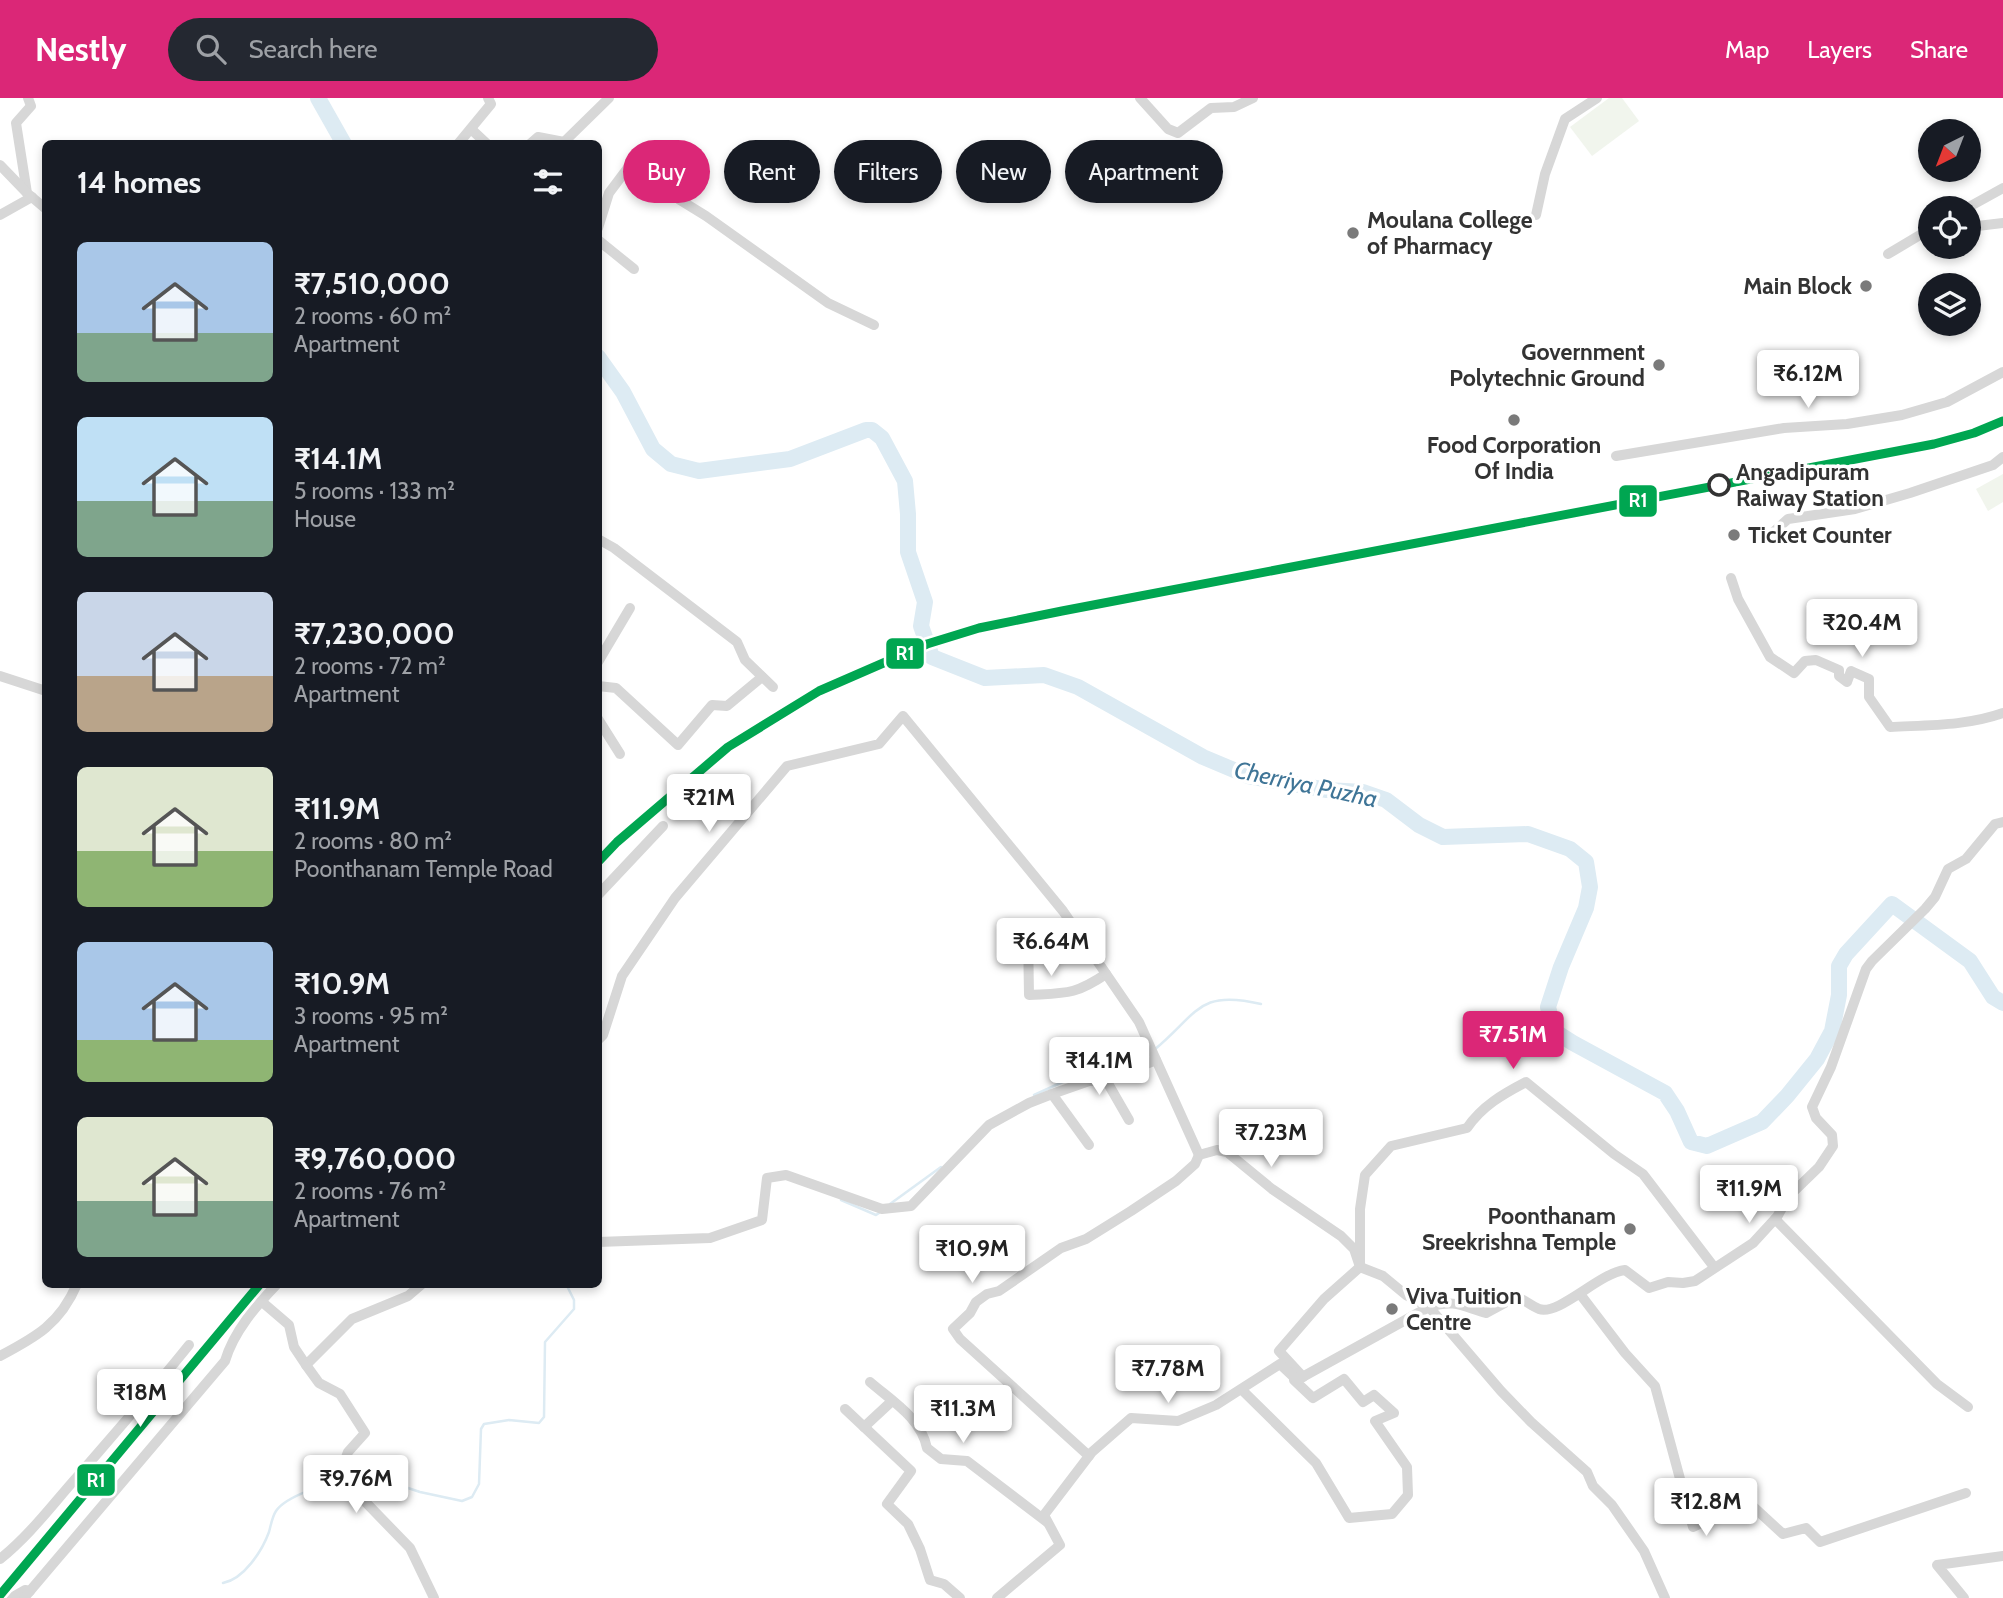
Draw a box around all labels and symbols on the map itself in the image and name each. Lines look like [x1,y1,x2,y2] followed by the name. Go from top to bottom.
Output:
[1918,119,1981,182] north arrow
[1367,206,1533,260] place label: Moulana College of Pharmacy
[1345,225,1361,241] marker: Moulana College of Pharmacy
[1743,272,1853,300] place label: Main Block
[1858,278,1874,294] marker: Main Block
[1449,338,1645,392] place label: Government Polytechnic Ground
[1751,350,1865,410] pin: ₹6.12M
[1651,357,1667,373] marker: Government Polytechnic Ground
[1506,412,1522,428] marker: Food Corporation Of India
[1427,431,1601,485] place label: Food Corporation Of India
[1736,458,1884,512] place label: Angadipuram Raiway Station
[1708,474,1730,496] marker: Angadipuram Raiway Station
[1618,484,1658,518] line badge: R1
[1629,489,1647,512] text: R1
[1748,521,1892,549] place label: Ticket Counter
[1726,527,1742,543] marker: Ticket Counter
[1805,600,1919,659] pin: ₹20.4M
[885,637,925,670] line badge: R1
[896,642,914,665] text: R1
[1232,755,1380,813] water label: Cherriya Puzha
[668,774,750,834] pin: ₹21M
[994,918,1108,978] pin: ₹6.64M
[1456,1012,1570,1071] pin: ₹7.51M
[1042,1038,1156,1097] pin: ₹14.1M
[1214,1110,1328,1169] pin: ₹7.23M
[1692,1166,1806,1225] pin: ₹11.9M
[1422,1202,1616,1256] place label: Poonthanam Sreekrishna Temple
[1622,1221,1638,1237] marker: Poonthanam Sreekrishna Temple
[915,1226,1029,1285] pin: ₹10.9M
[1406,1282,1522,1336] place label: Viva Tuition Centre
[1384,1301,1400,1317] marker: Viva Tuition Centre
[1111,1346,1225,1405] pin: ₹7.78M
[99,1370,181,1429] pin: ₹18M
[906,1386,1020,1445] pin: ₹11.3M
[299,1456,413,1515] pin: ₹9.76M
[76,1463,116,1497] line badge: R1
[87,1469,105,1492] text: R1
[1649,1478,1763,1538] pin: ₹12.8M

